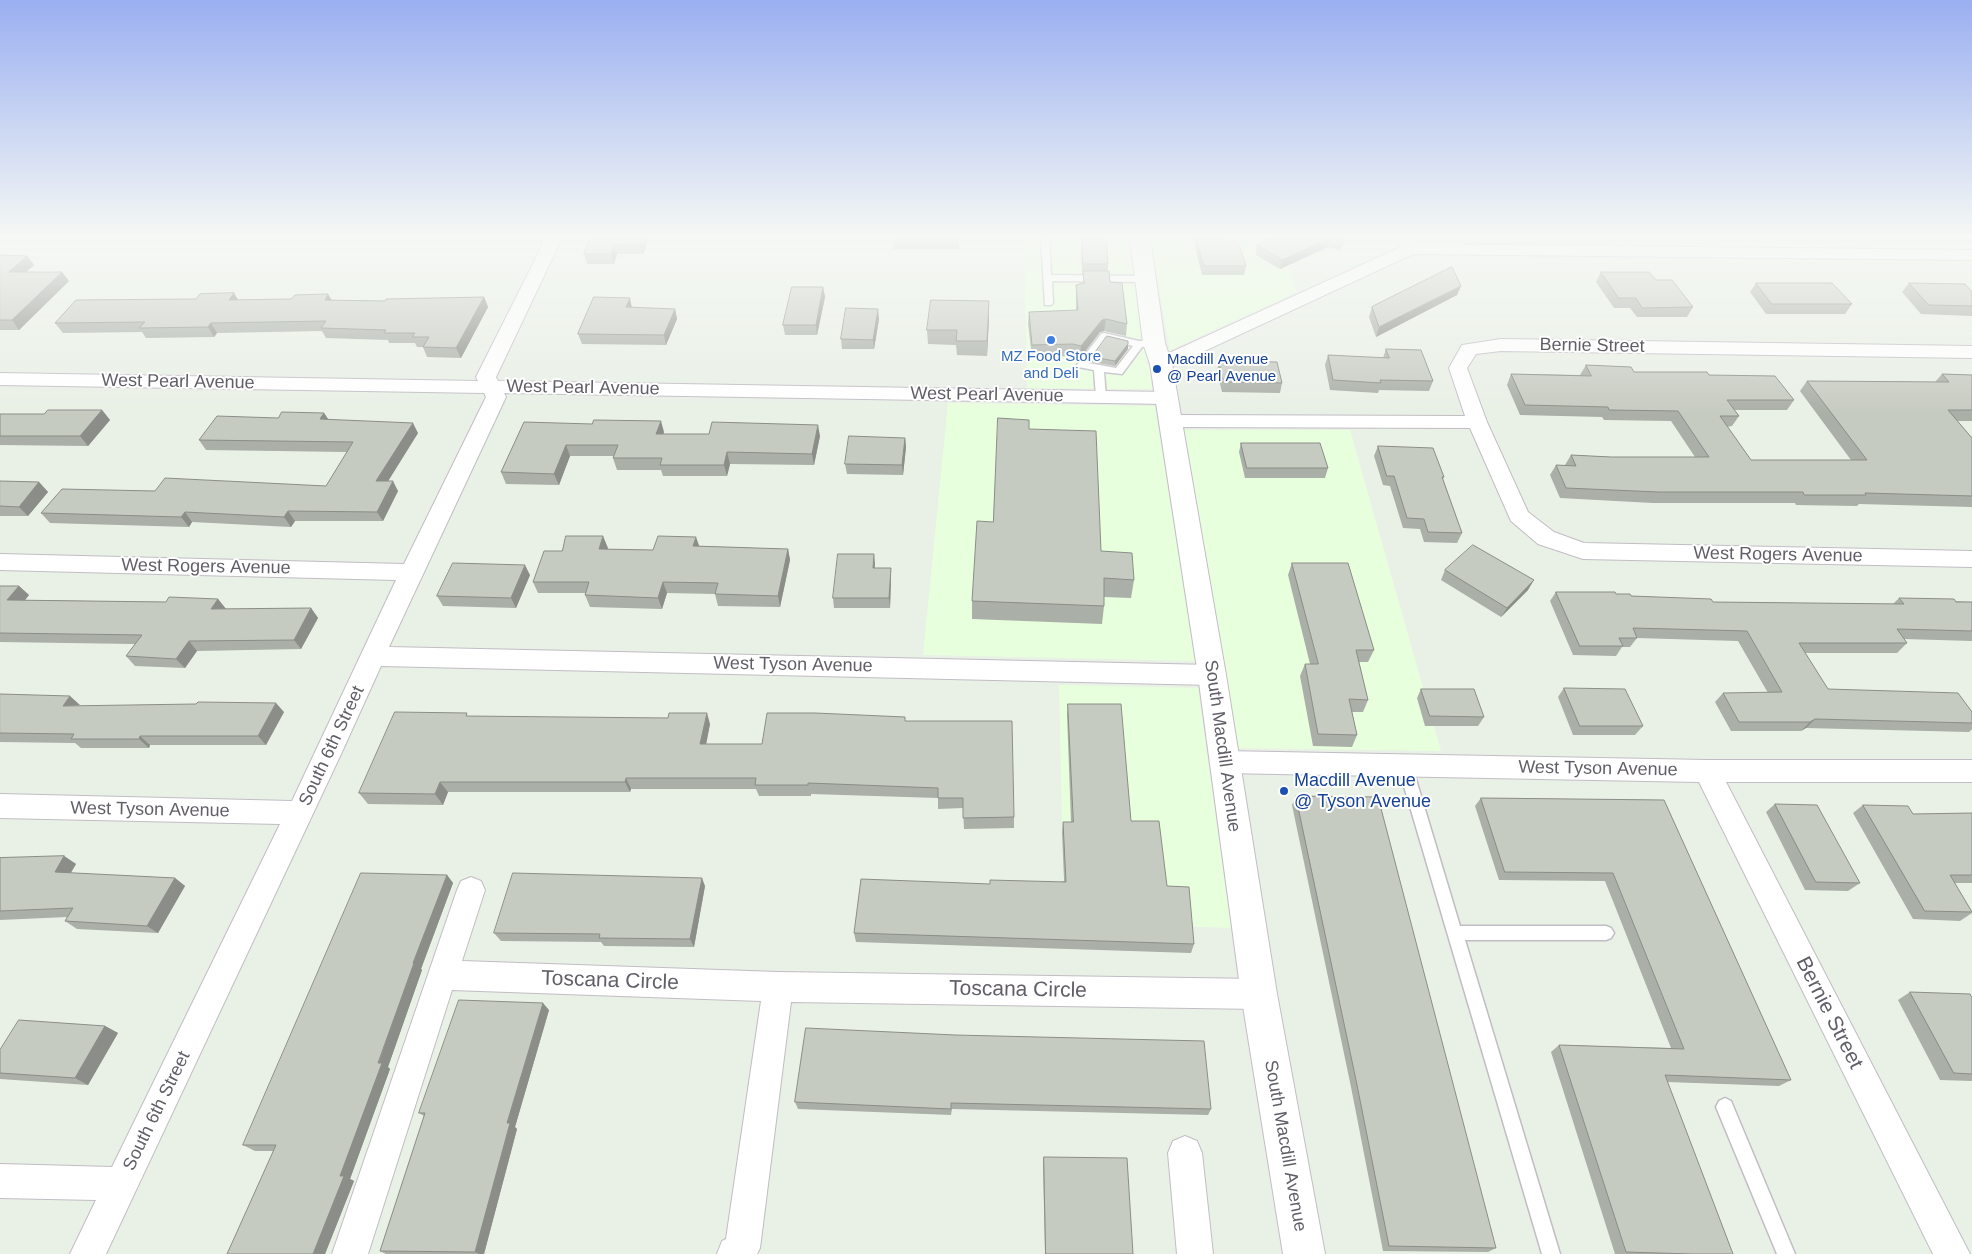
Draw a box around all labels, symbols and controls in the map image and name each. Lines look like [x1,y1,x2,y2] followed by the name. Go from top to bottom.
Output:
[1045,334,1057,346] marker: MZ Food Store and Deli
[1539,334,1645,358] street label: Bernie Street
[1001,348,1101,383] place label: MZ Food Store and Deli
[1167,351,1276,386] place label: Macdill Avenue @ Pearl Avenue
[1151,363,1163,375] marker: Macdill Avenue @ Pearl Avenue
[101,370,255,394] street label: West Pearl Avenue
[506,376,660,400] street label: West Pearl Avenue
[910,383,1064,407] street label: West Pearl Avenue
[1693,543,1863,567] street label: West Rogers Avenue
[121,555,291,579] street label: West Rogers Avenue
[713,653,873,677] street label: West Tyson Avenue
[1199,658,1245,834] street label: South Macdill Avenue
[295,682,369,810] street label: South 6th Street
[1518,757,1678,781] street label: West Tyson Avenue
[1294,770,1431,812] place label: Macdill Avenue @ Tyson Avenue
[1278,785,1290,797] marker: Macdill Avenue @ Tyson Avenue
[70,798,230,822] street label: West Tyson Avenue
[1790,953,1868,1073] street label: Bernie Street
[541,966,679,996] street label: Toscana Circle
[949,976,1087,1004] street label: Toscana Circle
[119,1048,195,1174] street label: South 6th Street
[1259,1059,1311,1233] street label: South Macdill Avenue

